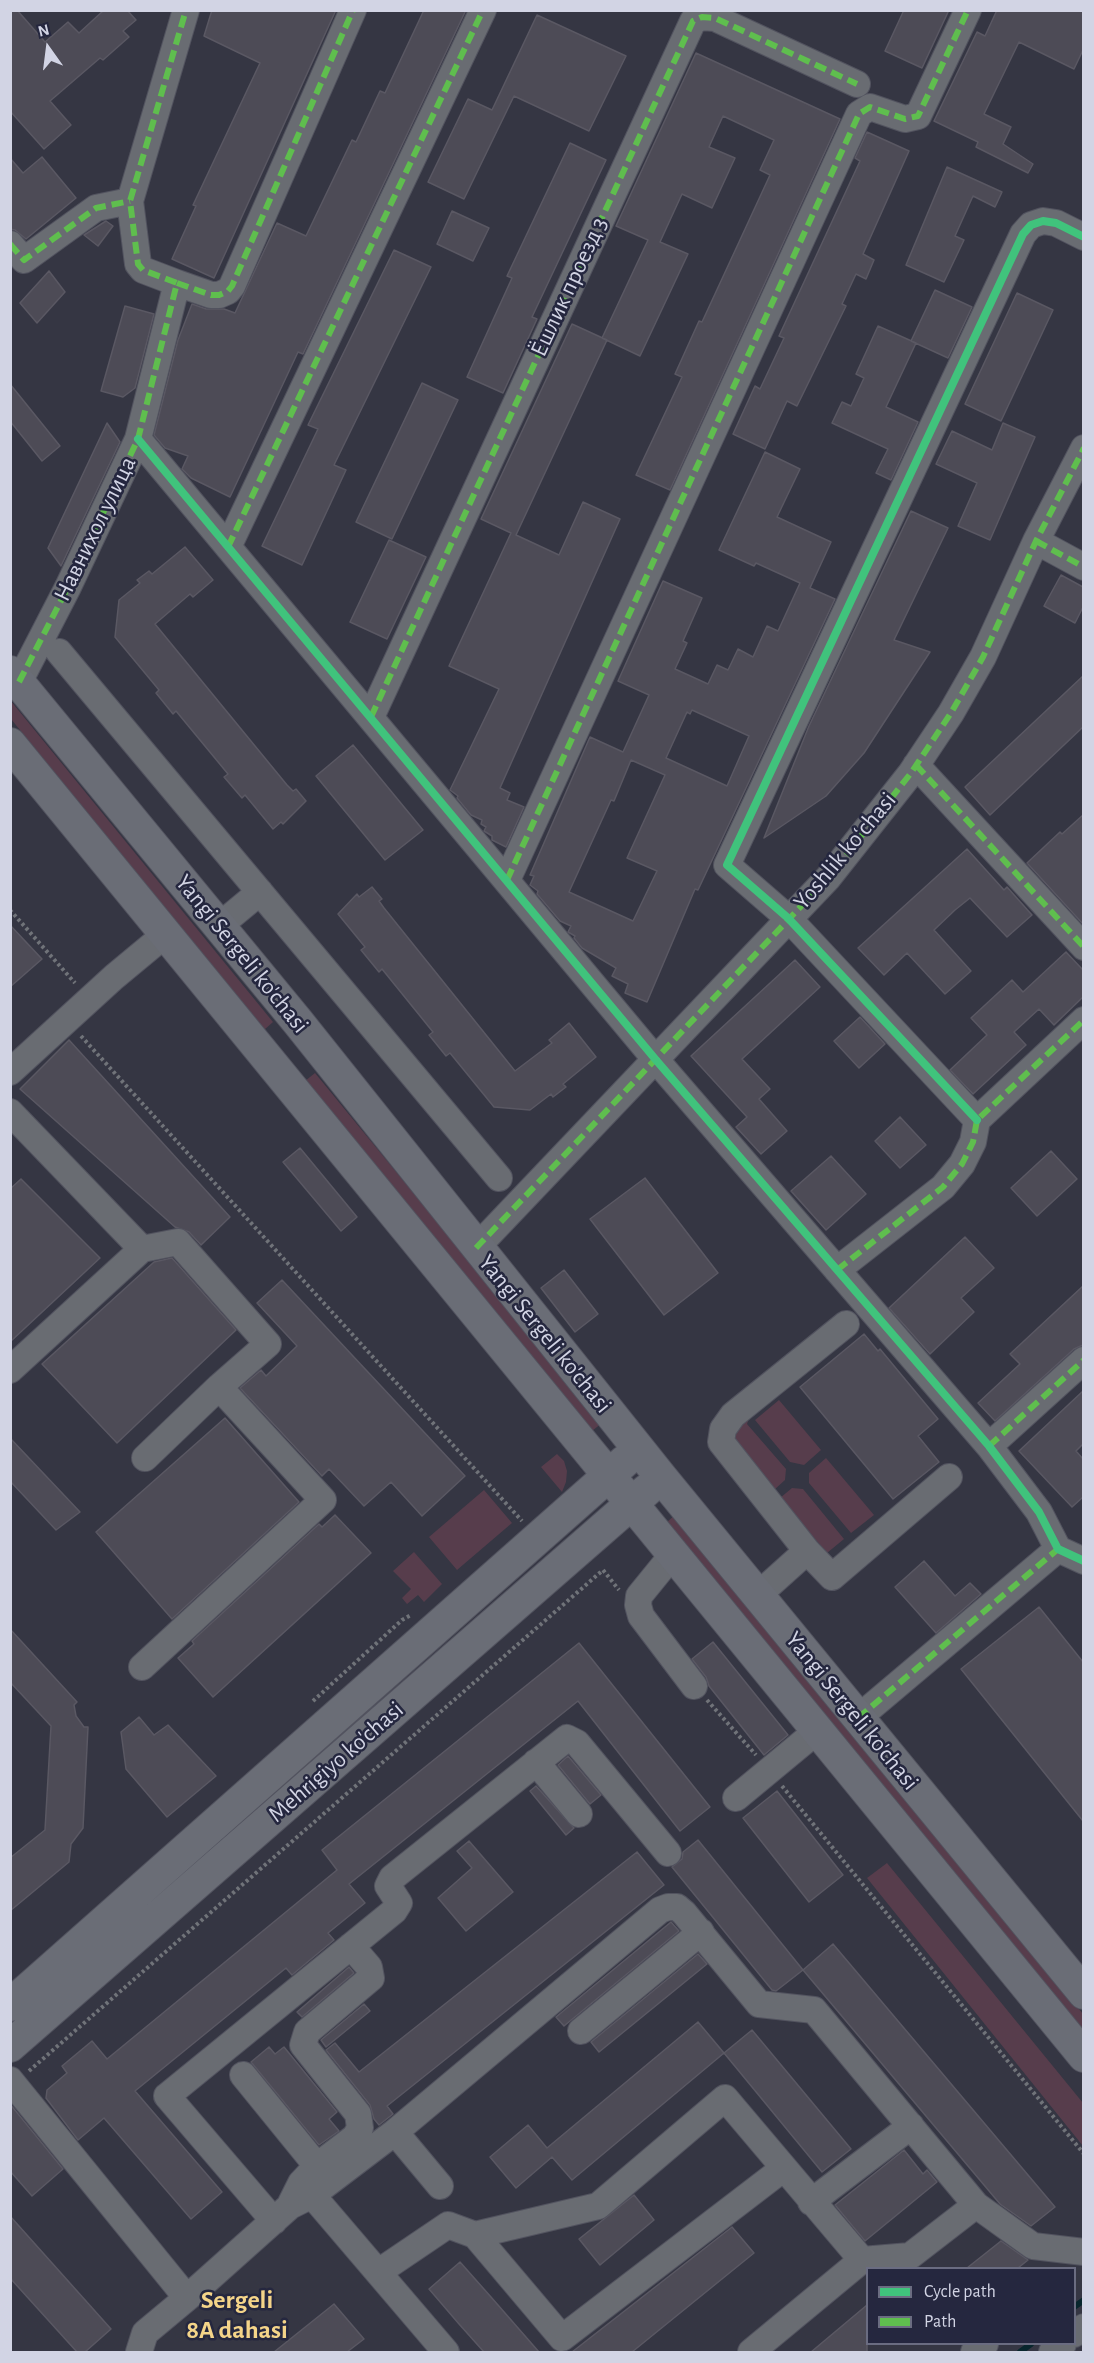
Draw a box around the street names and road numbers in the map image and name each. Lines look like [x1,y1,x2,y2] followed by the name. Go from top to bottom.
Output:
[524,213,614,361] street label: Ёшлик проезд 3
[48,452,142,606] street label: Навнихол улица
[787,786,903,916] street label: Yoshlik koʻchasi
[169,869,315,1039] street label: Yangi Sergeli ko'chasi
[472,1249,618,1419] street label: Yangi Sergeli ko'chasi
[779,1626,925,1796] street label: Yangi Sergeli ko'chasi
[262,1695,410,1829] street label: Mehrigiyo ko'chasi

